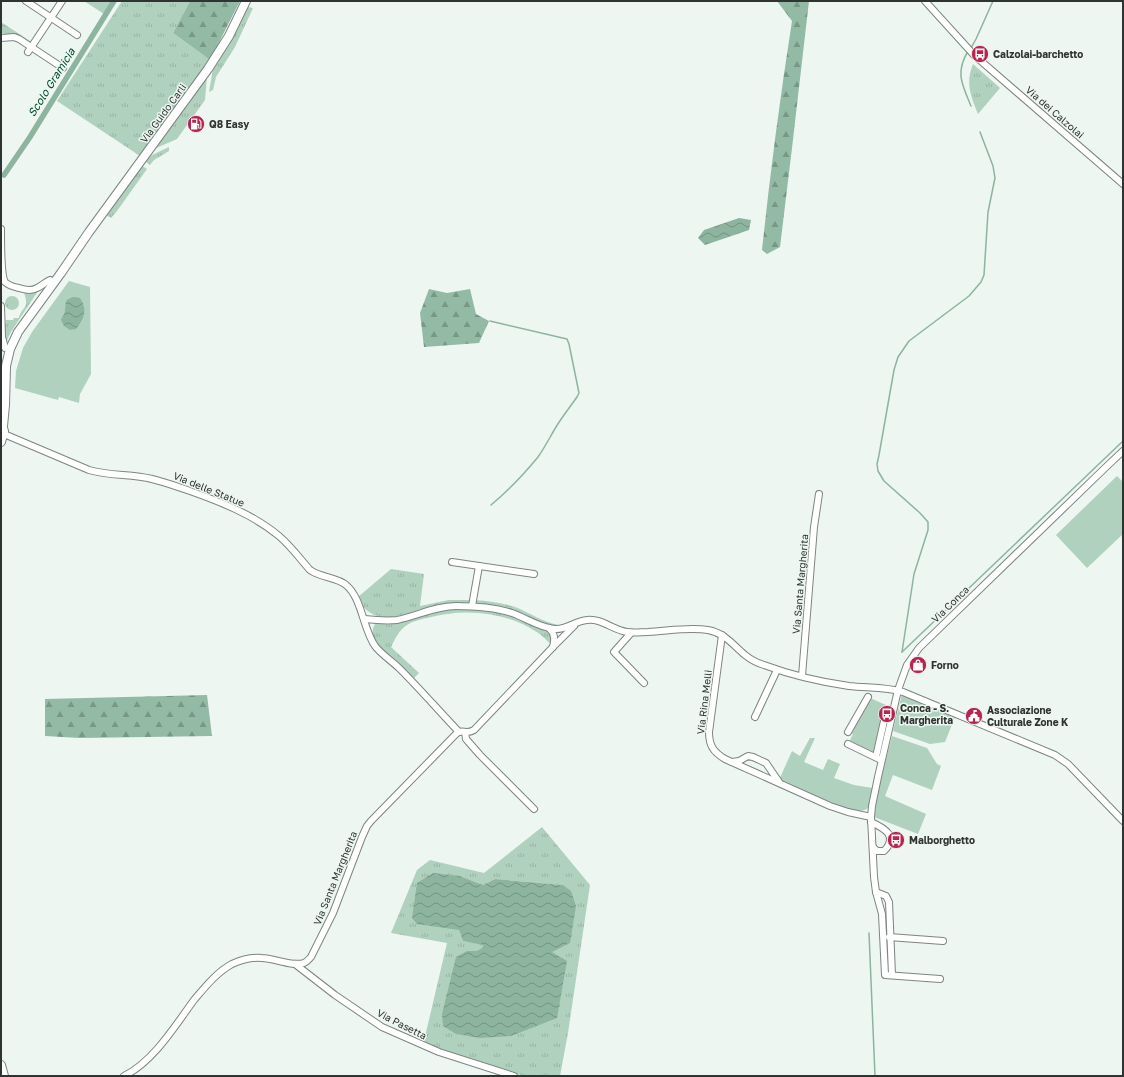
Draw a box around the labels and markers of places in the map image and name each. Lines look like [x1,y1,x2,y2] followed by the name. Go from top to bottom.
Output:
[970,44,990,64] bus stop icon: Calzolai-barchetto
[993,48,1083,60] place label: Calzolai-barchetto
[186,114,206,134] fuel station icon: Q8 Easy
[209,118,249,130] place label: Q8 Easy
[908,655,928,675] shop icon: Forno
[931,659,959,671] place label: Forno
[900,702,953,726] place label: Conca - S. Margherita
[877,704,897,724] bus stop icon: Conca - S. Margherita
[987,704,1069,728] place label: Associazione Culturale Zone K
[964,706,984,726] public building icon: Associazione Culturale Zone K
[886,830,906,850] bus stop icon: Malborghetto
[909,834,975,846] place label: Malborghetto

